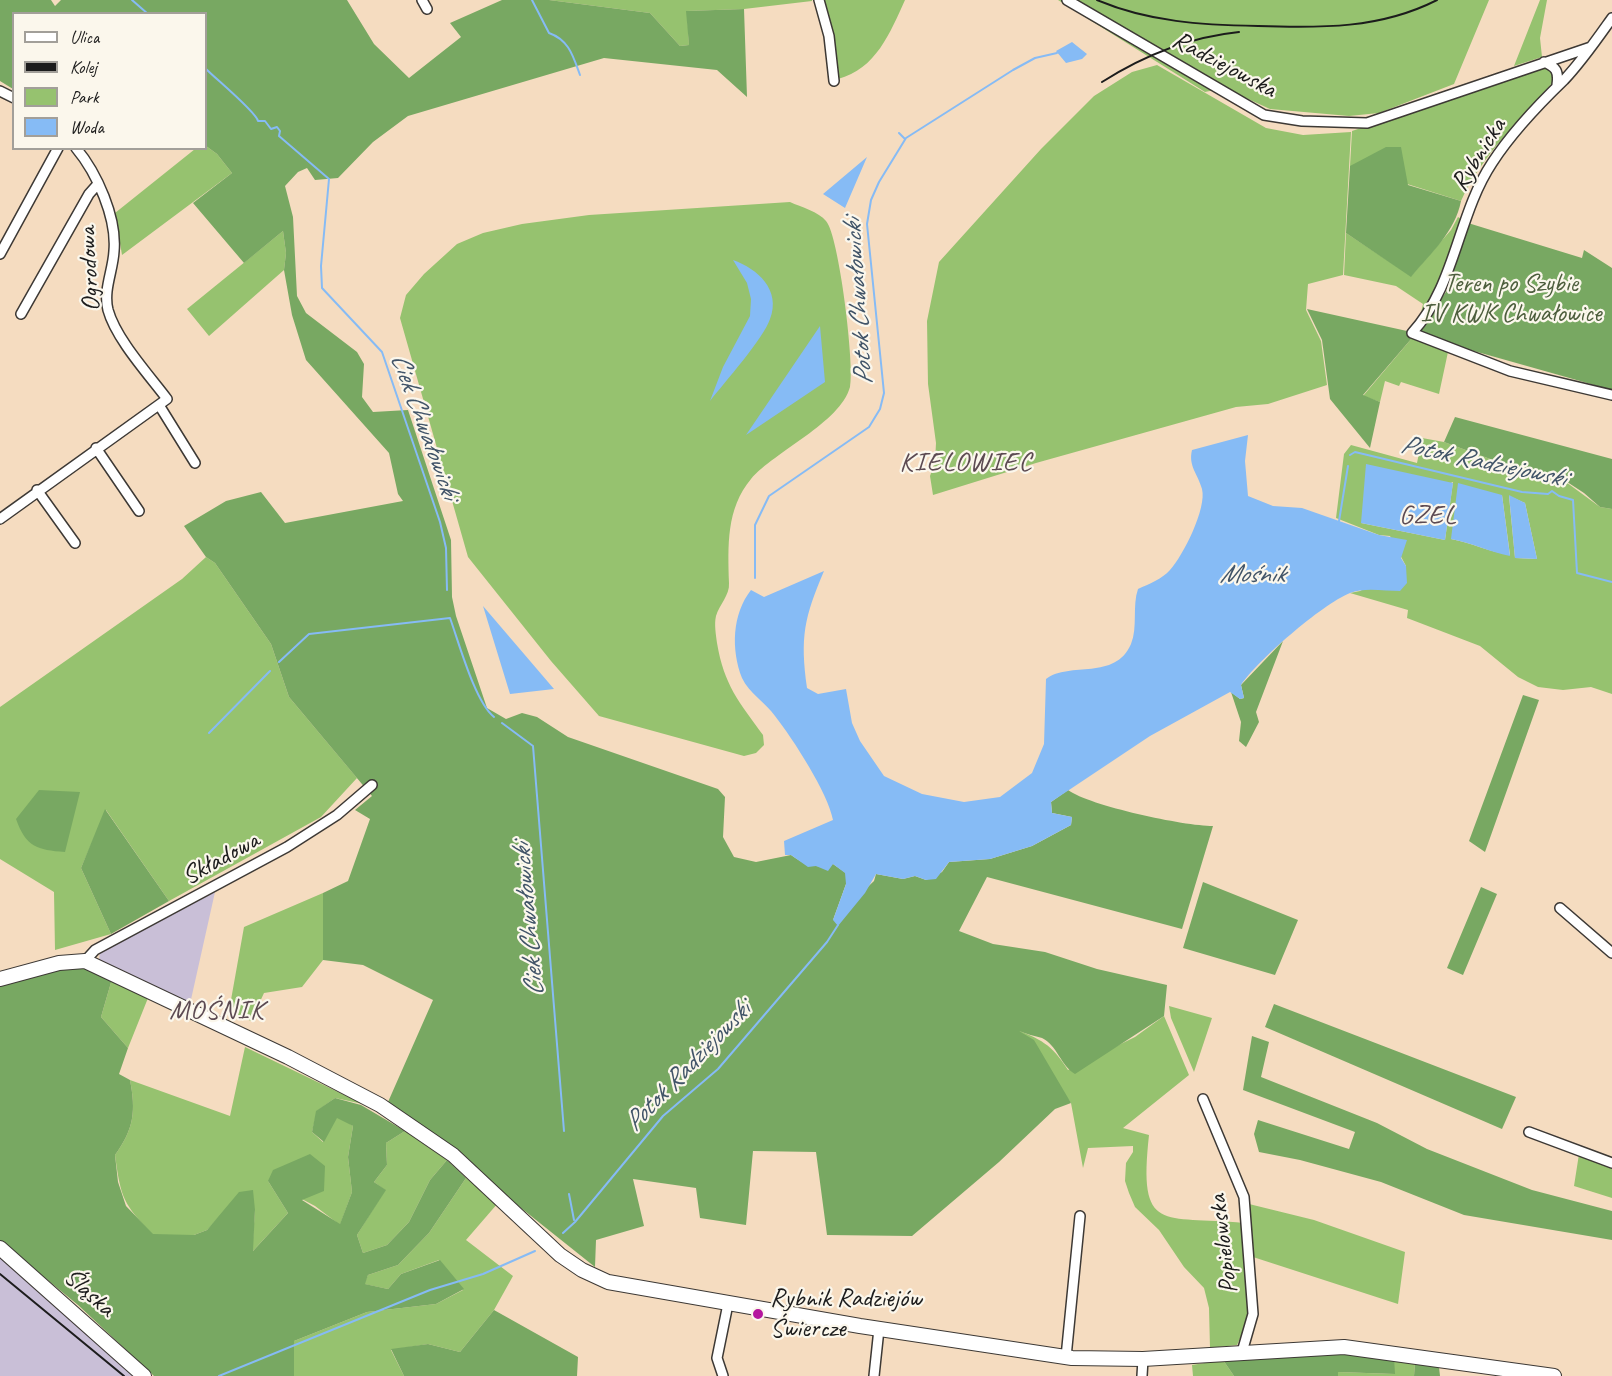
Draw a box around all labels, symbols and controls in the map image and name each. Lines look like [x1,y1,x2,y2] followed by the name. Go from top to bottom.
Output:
[12,12,207,150] legend
[1167,25,1281,105] street label: Radziejowska
[70,26,99,48] text: Ulica
[70,56,97,78] text: Kolej
[70,86,99,108] text: Park
[1445,113,1513,197] street label: Rybnicka
[70,116,104,138] text: Woda
[837,218,881,386] water label: Potok Chwałowicki
[72,226,108,312] street label: Ogrodowa
[1421,268,1601,330] park label: Teren po Szybie IV KWK Chwałowice
[383,349,465,503] water label: Ciek Chwałowicki
[1398,429,1568,495] water label: Potok Radziejowski
[900,447,1032,479] district label: KIELOWIEC
[1398,500,1458,532] district label: GZEL
[1219,559,1285,591] water label: Mośnik
[177,825,265,893] street label: Składowa
[506,843,552,997] water label: Ciek Chwałowicki
[169,995,265,1027] district label: MOŚNIK
[618,995,758,1139] water label: Potok Radziejowski
[1202,1193,1246,1295] street label: Popielowska
[57,1262,121,1324] street label: Śląska
[770,1283,921,1344] place label: Rybnik Radziejów Świercze
[751,1307,765,1321] marker: Rybnik Radziejów Świercze

